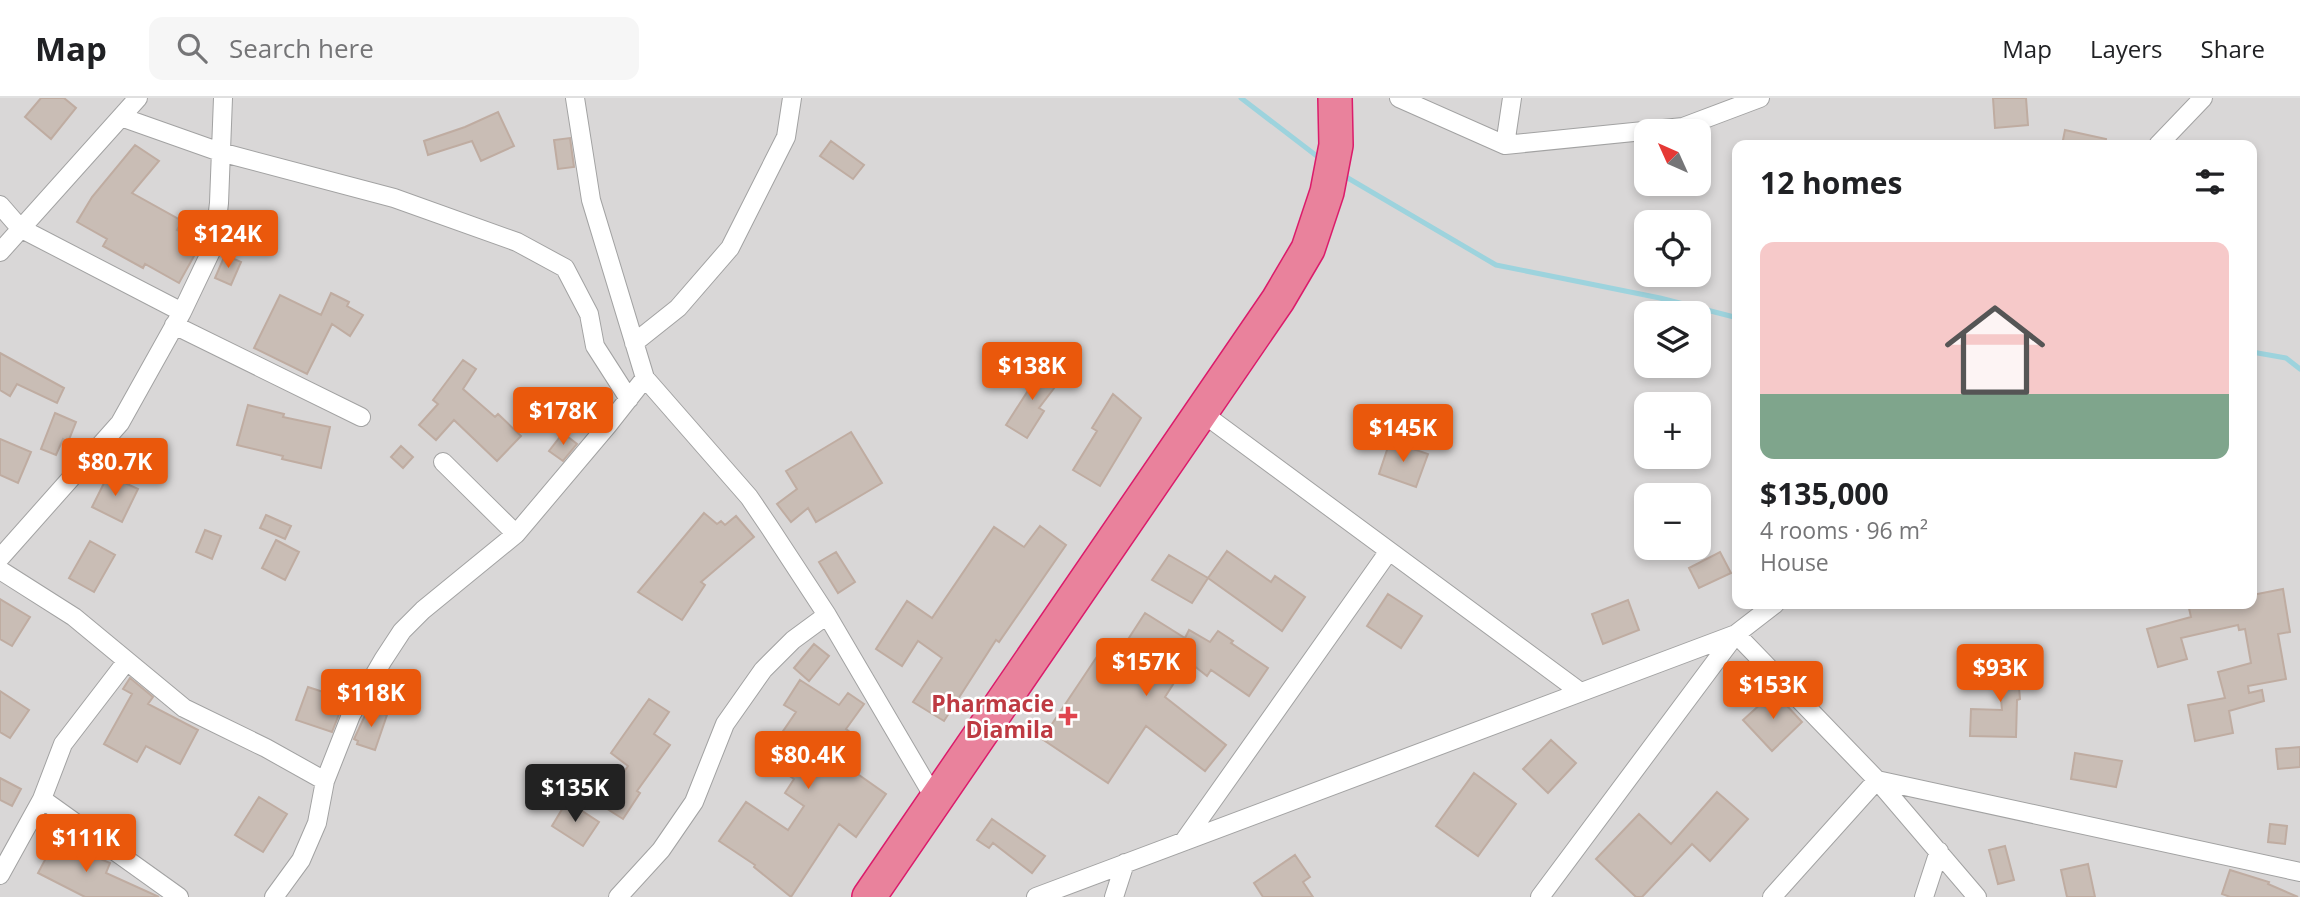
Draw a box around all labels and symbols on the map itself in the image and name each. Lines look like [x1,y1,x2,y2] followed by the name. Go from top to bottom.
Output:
[1634,119,1712,196] north arrow
[179,211,277,270] pin: $124K
[983,342,1081,402] pin: $138K
[514,388,612,447] pin: $178K
[1354,404,1452,464] pin: $145K
[58,438,172,498] pin: $80.7K
[1097,638,1195,698] pin: $157K
[1959,644,2041,704] pin: $93K
[1724,662,1822,721] pin: $153K
[322,670,420,729] pin: $118K
[931,687,1054,745] place label: Pharmacie Diamila
[1060,708,1076,724] marker: Pharmacie Diamila
[751,732,865,791] pin: $80.4K
[526,764,624,824] pin: $135K
[37,814,135,874] pin: $111K

